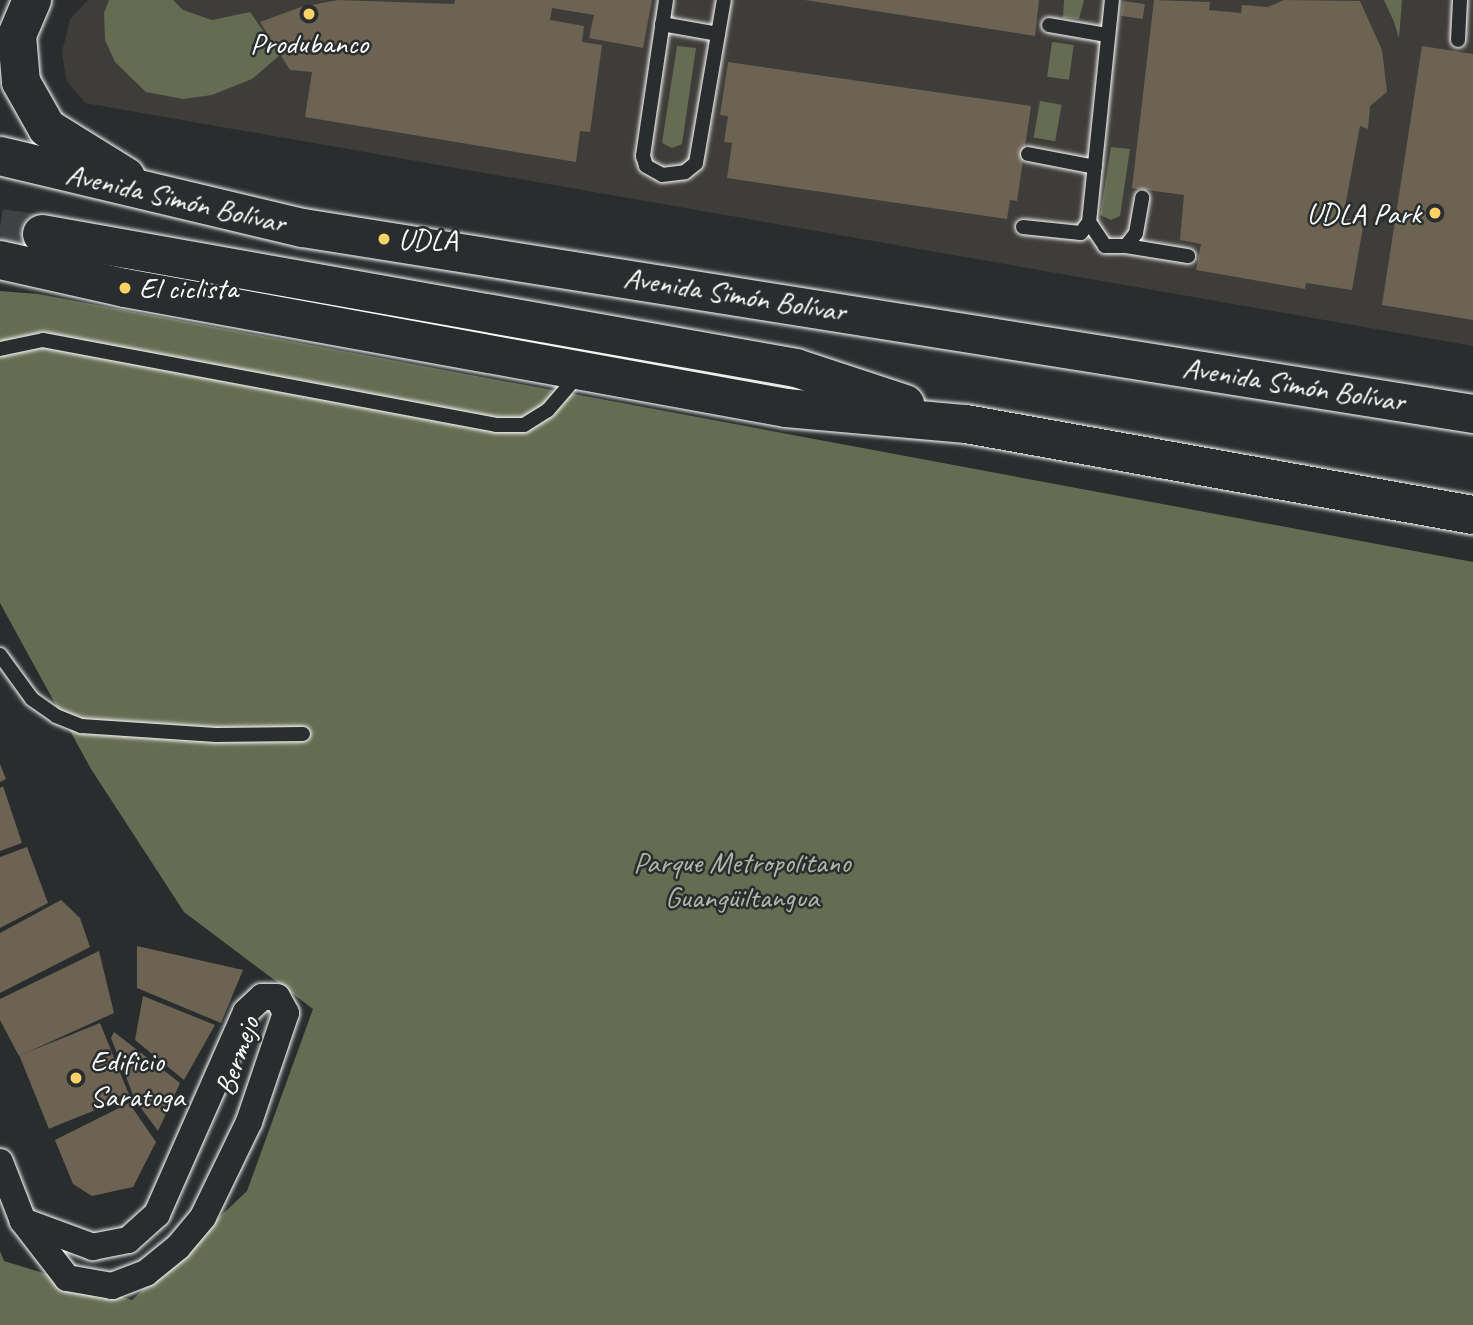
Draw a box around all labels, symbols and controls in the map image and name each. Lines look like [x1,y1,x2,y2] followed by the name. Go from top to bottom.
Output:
[301,6,317,22] marker: Produbanco
[250,25,368,61] place label: Produbanco
[63,155,289,241] street label: Avenida Simón Bolívar
[1307,195,1421,231] place label: UDLA Park
[1427,205,1443,221] marker: UDLA Park
[398,221,457,257] place label: UDLA
[376,231,392,247] marker: UDLA
[621,259,849,329] street label: Avenida Simón Bolívar
[139,270,237,306] place label: El ciclista
[117,280,133,296] marker: El ciclista
[1180,349,1408,419] street label: Avenida Simón Bolívar
[633,844,851,914] park label: Parque Metropolitano Guangüiltangua
[207,1012,267,1100] street label: Bermejo
[90,1043,184,1114] place label: Edificio Saratoga
[68,1070,84,1086] marker: Edificio Saratoga

